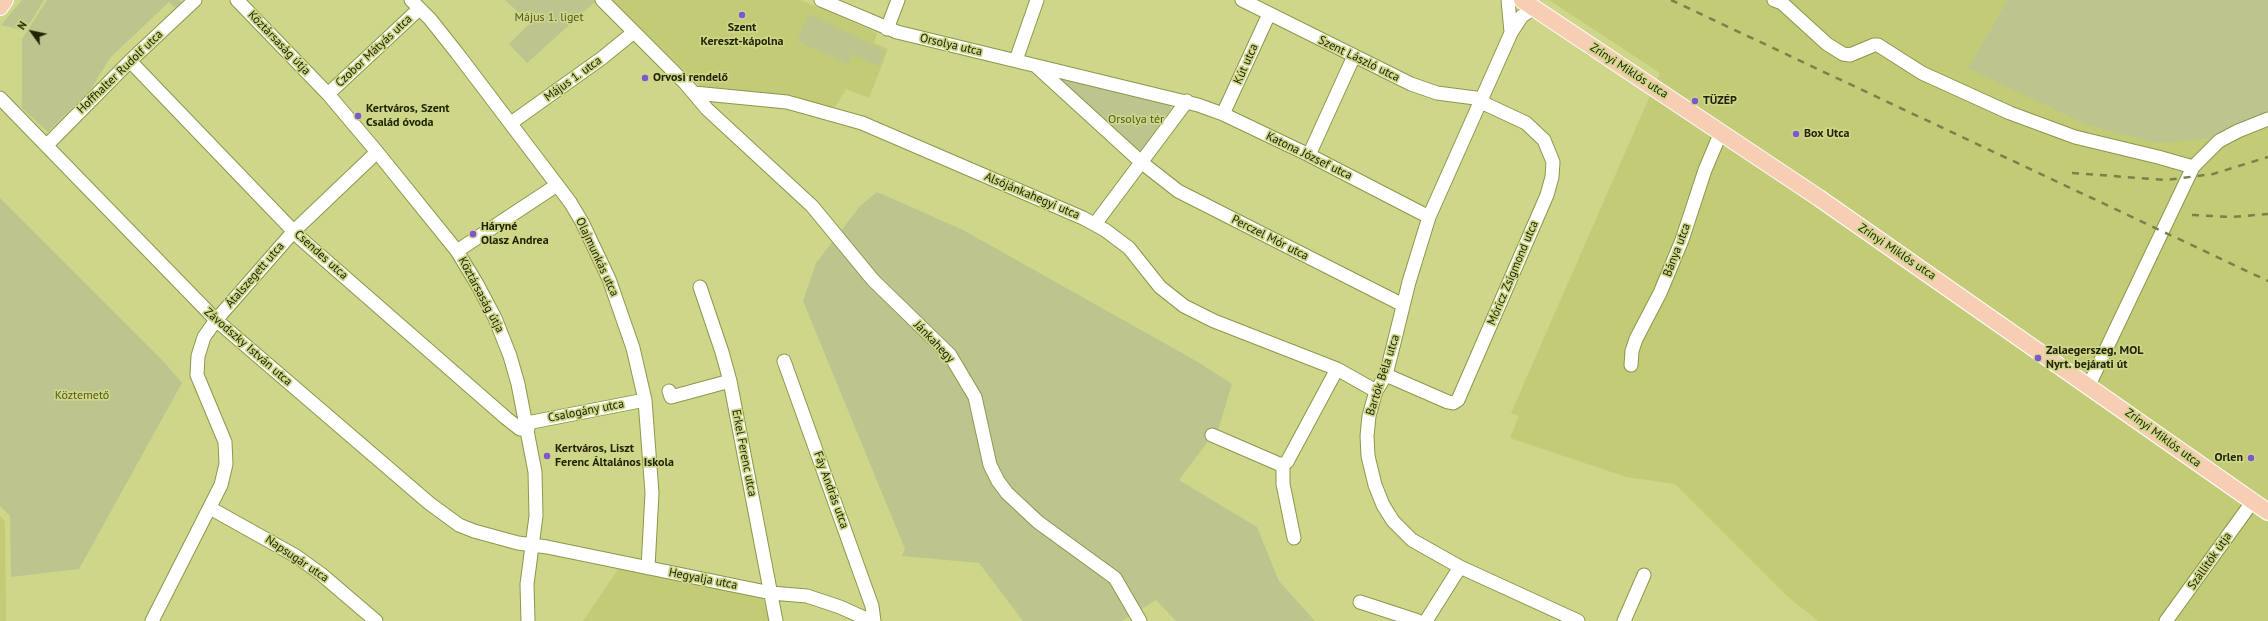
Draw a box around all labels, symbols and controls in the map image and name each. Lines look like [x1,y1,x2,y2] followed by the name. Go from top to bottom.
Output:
[245,8,313,78] street label: Köztársaság útja
[737,10,747,20] marker: Szent Kereszt-kápolna
[514,11,584,25] park label: Május 1. liget
[12,12,52,52] north arrow
[333,12,415,90] street label: Czobor Mátyás utca
[14,19,30,32] text: N
[701,21,783,49] place label: Szent Kereszt-kápolna
[74,27,166,117] street label: Hoffhalter Rudolf utca
[918,31,984,59] street label: Orsolya utca
[1316,33,1402,85] street label: Szent László utca
[1587,40,1671,102] street label: Zrínyi Miklós utca
[1231,42,1261,86] street label: Kút utca
[541,53,605,105] street label: Május 1. utca
[653,71,728,85] place label: Orvosi rendelő
[640,73,650,83] marker: Orvosi rendelő
[1703,94,1737,108] place label: TÜZÉP
[1690,96,1700,106] marker: TÜZÉP
[366,102,449,130] place label: Kertváros, Szent Család óvoda
[353,111,363,121] marker: Kertváros, Szent Család óvoda
[1108,113,1164,127] park label: Orsolya tér
[1804,127,1849,141] place label: Box Utca
[1264,129,1354,183] street label: Katona József utca
[1791,129,1801,139] marker: Box Utca
[982,169,1082,223] street label: Alsójánkahegyi utca
[1229,212,1311,264] street label: Perczel Mór utca
[572,215,622,299] street label: Olajmunkás utca
[1484,219,1542,327] street label: Móricz Zsigmond utca
[481,220,549,248] place label: Háryné Olasz Andrea
[1660,221,1694,279] street label: Bánya utca
[1855,221,1939,283] street label: Zrínyi Miklós utca
[291,227,351,283] street label: Csendes utca
[468,229,478,239] marker: Háryné Olasz Andrea
[223,239,287,311] street label: Átalszegett utca
[455,255,507,335] street label: Köztársaság útja
[201,305,295,389] street label: Závodszky István utca
[911,318,957,366] street label: Jánkahegy
[1363,333,1403,417] street label: Bartók Béla utca
[2046,344,2143,372] place label: Zalaegerszeg, MOL Nyrt. bejárati út
[2033,353,2043,363] marker: Zalaegerszeg, MOL Nyrt. bejárati út
[55,389,109,403] park label: Köztemető
[547,397,625,425] street label: Csalogány utca
[2122,406,2204,470] street label: Zrínyi Miklós utca
[729,408,759,498] street label: Erkel Ferenc utca
[555,442,674,470] place label: Kertváros, Liszt Ferenc Általános Iskola
[810,449,852,531] street label: Fáy András utca
[542,451,552,461] marker: Kertváros, Liszt Ferenc Általános Iskola
[2215,451,2243,465] place label: Orlen
[2246,453,2256,463] marker: Orlen
[2185,529,2235,593] street label: Szállítók útja
[263,532,331,586] street label: Napsugár utca
[667,565,739,593] street label: Hegyalja utca

